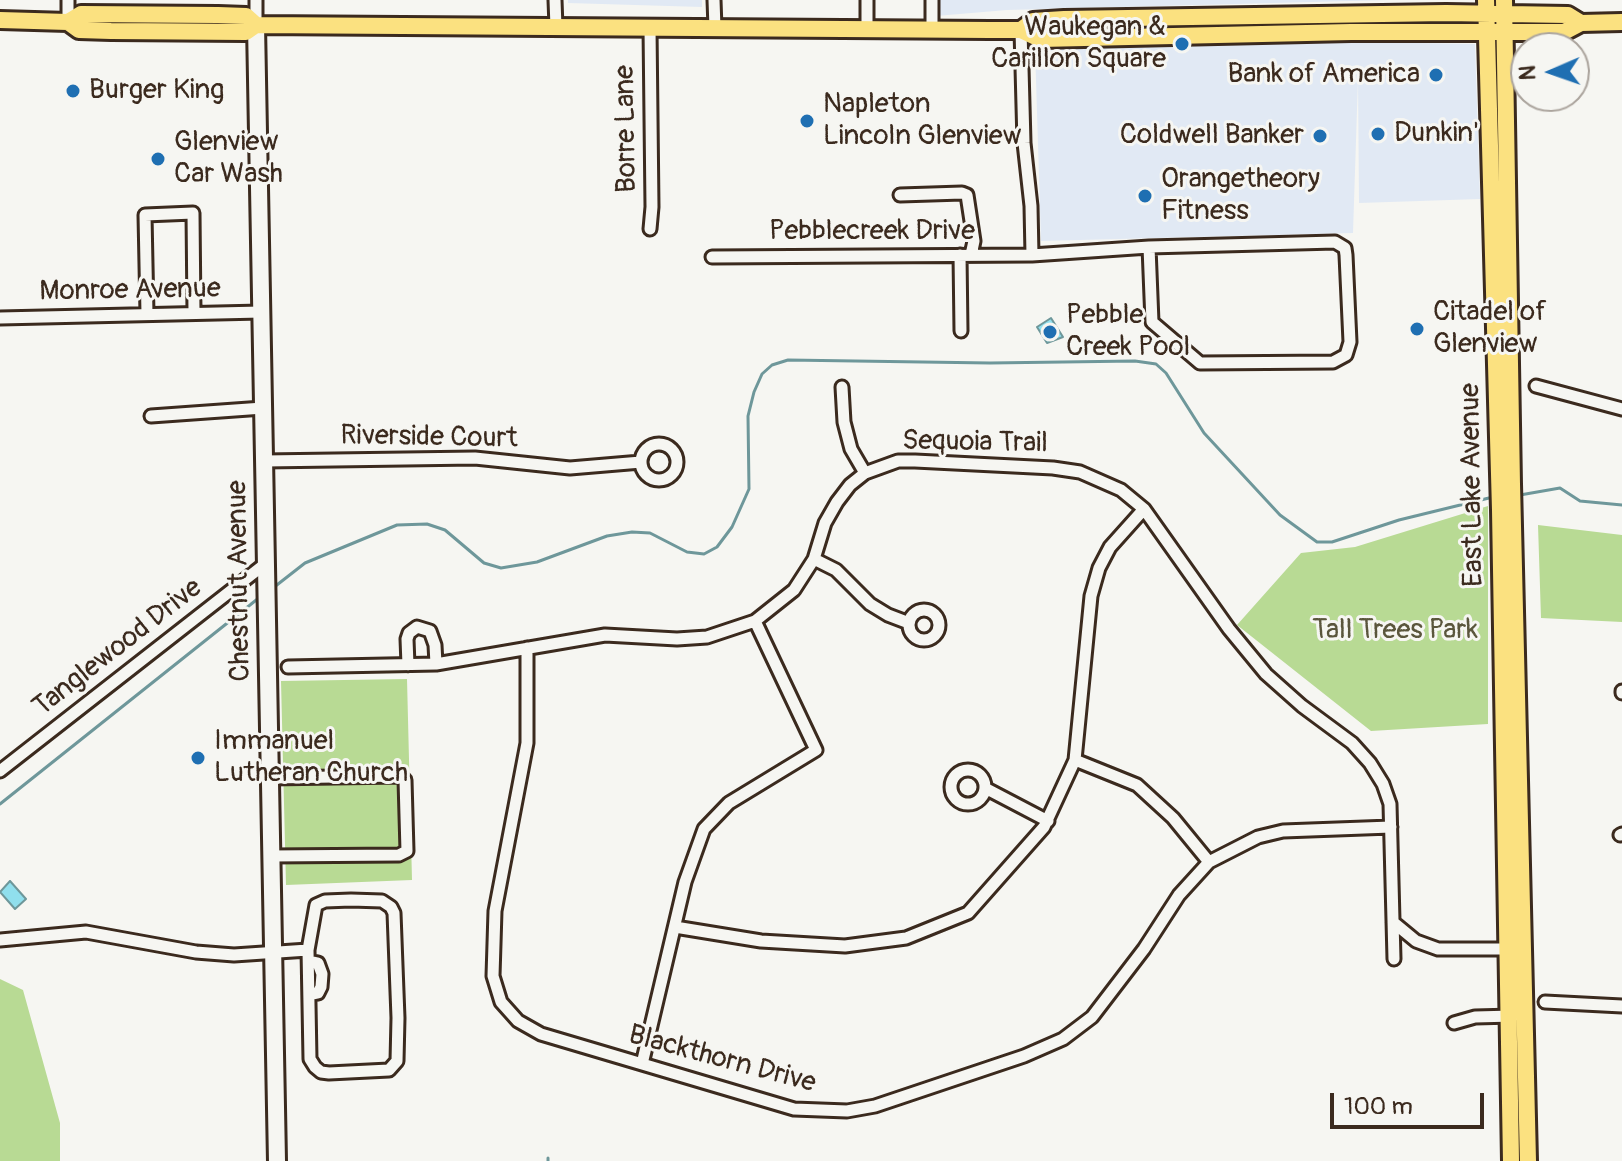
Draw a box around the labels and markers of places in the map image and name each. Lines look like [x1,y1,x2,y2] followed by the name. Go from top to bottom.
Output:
[991,11,1166,77] place label: Waukegan & Carillon Square
[1173,35,1191,53] marker: Waukegan & Carillon Square
[1227,58,1420,92] place label: Bank of America
[1427,66,1445,84] marker: Bank of America
[89,74,224,108] place label: Burger King
[64,82,82,100] marker: Burger King
[823,88,1022,154] place label: Napleton Lincoln Glenview
[798,112,816,130] marker: Napleton Lincoln Glenview
[1394,117,1479,151] place label: Dunkin'
[1120,119,1304,153] place label: Coldwell Banker
[1369,125,1387,143] marker: Dunkin'
[174,126,283,192] place label: Glenview Car Wash
[1311,127,1329,145] marker: Coldwell Banker
[149,150,167,168] marker: Glenview Car Wash
[1161,163,1320,229] place label: Orangetheory Fitness
[1136,187,1154,205] marker: Orangetheory Fitness
[1433,296,1547,362] place label: Citadel of Glenview
[1066,299,1190,365] place label: Pebble Creek Pool
[1408,320,1426,338] marker: Citadel of Glenview
[1041,323,1059,341] marker: Pebble Creek Pool
[214,725,408,791] place label: Immanuel Lutheran Church
[189,749,207,767] marker: Immanuel Lutheran Church

